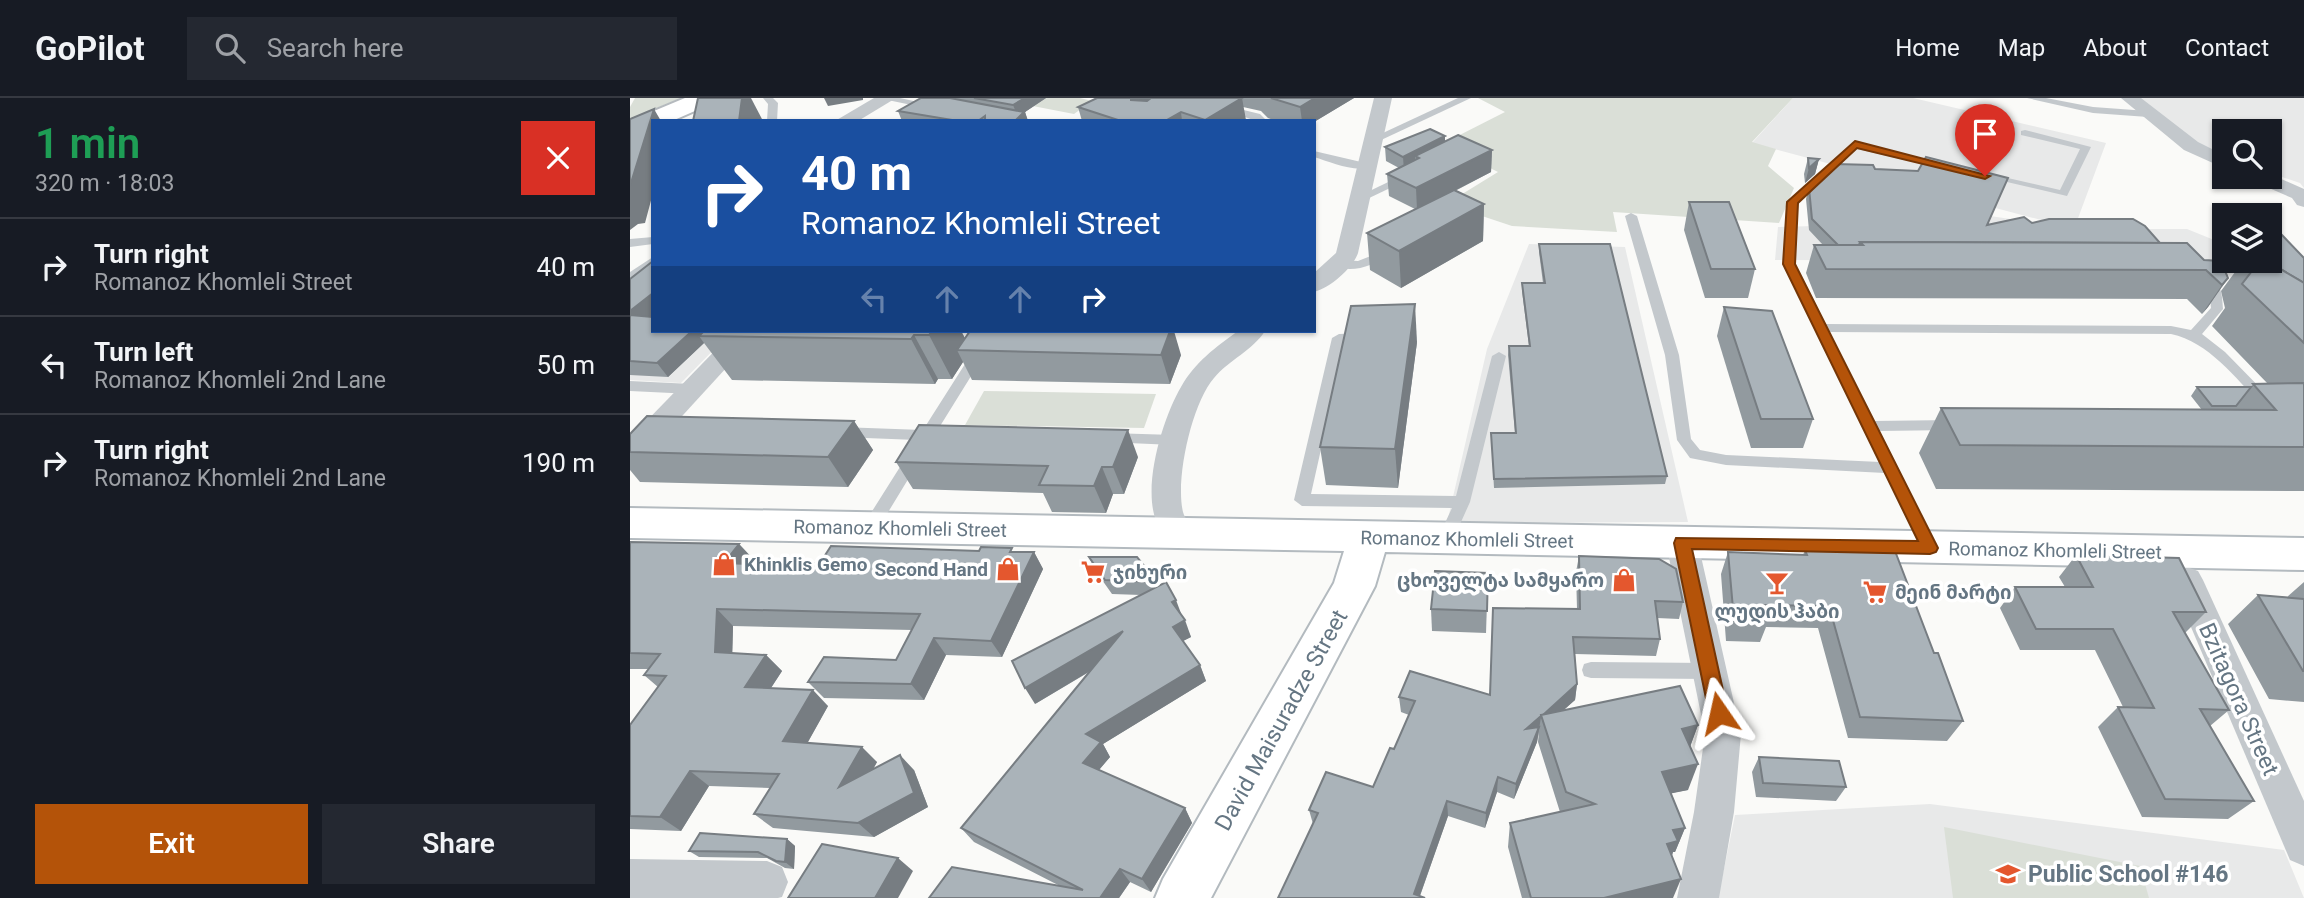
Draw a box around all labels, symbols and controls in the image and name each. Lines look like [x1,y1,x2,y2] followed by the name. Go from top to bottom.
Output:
[187,17,677,80] search box
[35,29,145,68] text: GoPilot
[211,29,249,67] icon: search
[267,33,403,63] text: Search here
[1895,34,1960,62] text: Home
[1998,34,2045,62] text: Map
[2083,34,2147,62] text: About
[2185,34,2269,62] text: Contact
[1955,104,2015,176] pin
[1966,115,2004,153] icon: arrive
[35,119,140,168] text: 1 min
[2212,119,2282,273] map controls
[2212,119,2282,189] button: search
[521,121,595,195] button: close
[801,145,912,202] text: 40 m
[686,147,777,238] icon: right
[35,170,174,197] text: 320 m · 18:03
[2212,203,2282,273] button: layers
[801,204,1161,242] text: Romanoz Khomleli Street
[94,239,209,269] text: Turn right
[35,248,73,286] icon: right
[537,252,595,282] text: 40 m
[94,269,352,296] text: Romanoz Khomleli Street
[855,280,893,318] icon: left
[928,280,966,318] icon: ahead
[1001,280,1039,318] icon: ahead
[1074,280,1112,318] icon: right
[94,337,193,367] text: Turn left
[35,346,73,384] icon: left
[537,350,595,380] text: 50 m
[94,367,386,394] text: Romanoz Khomleli 2nd Lane
[94,435,209,465] text: Turn right
[35,444,73,482] icon: right
[522,448,595,478] text: 190 m
[94,465,386,492] text: Romanoz Khomleli 2nd Lane
[793,515,1007,542] street label: Romanoz Khomleli Street
[1360,526,1574,553] street label: Romanoz Khomleli Street
[1948,537,2162,564] street label: Romanoz Khomleli Street
[710,550,738,578] shop icon: Khinklis Gemo
[744,553,868,576] place label: Khinklis Gemo
[994,555,1022,583] shop icon: Second Hand
[874,558,988,581] place label: Second Hand
[1079,558,1107,586] supermarket icon: ჯიხური
[1113,561,1187,584] place label: ჯიხური
[1610,566,1638,594] shop icon: ცხოველტა სამყარო
[1397,569,1604,592] place label: ცხოველტა სამყარო
[1763,569,1791,597] bar icon: ლუდის ჰაბი
[1861,578,1889,606] supermarket icon: მეინ მარტი
[1895,581,2011,604] place label: მეინ მარტი
[1714,600,1840,624] place label: ლუდის ჰაბი
[1209,605,1353,835] street label: David Maisuradze Street
[2193,619,2284,779] street label: Bzitagora Street
[1682,676,1756,750] position arrow
[35,804,308,884] button: Exit
[322,804,595,884] button: Share
[1994,860,2022,888] school or university icon: Public School #146
[2028,861,2229,888] place label: Public School #146

